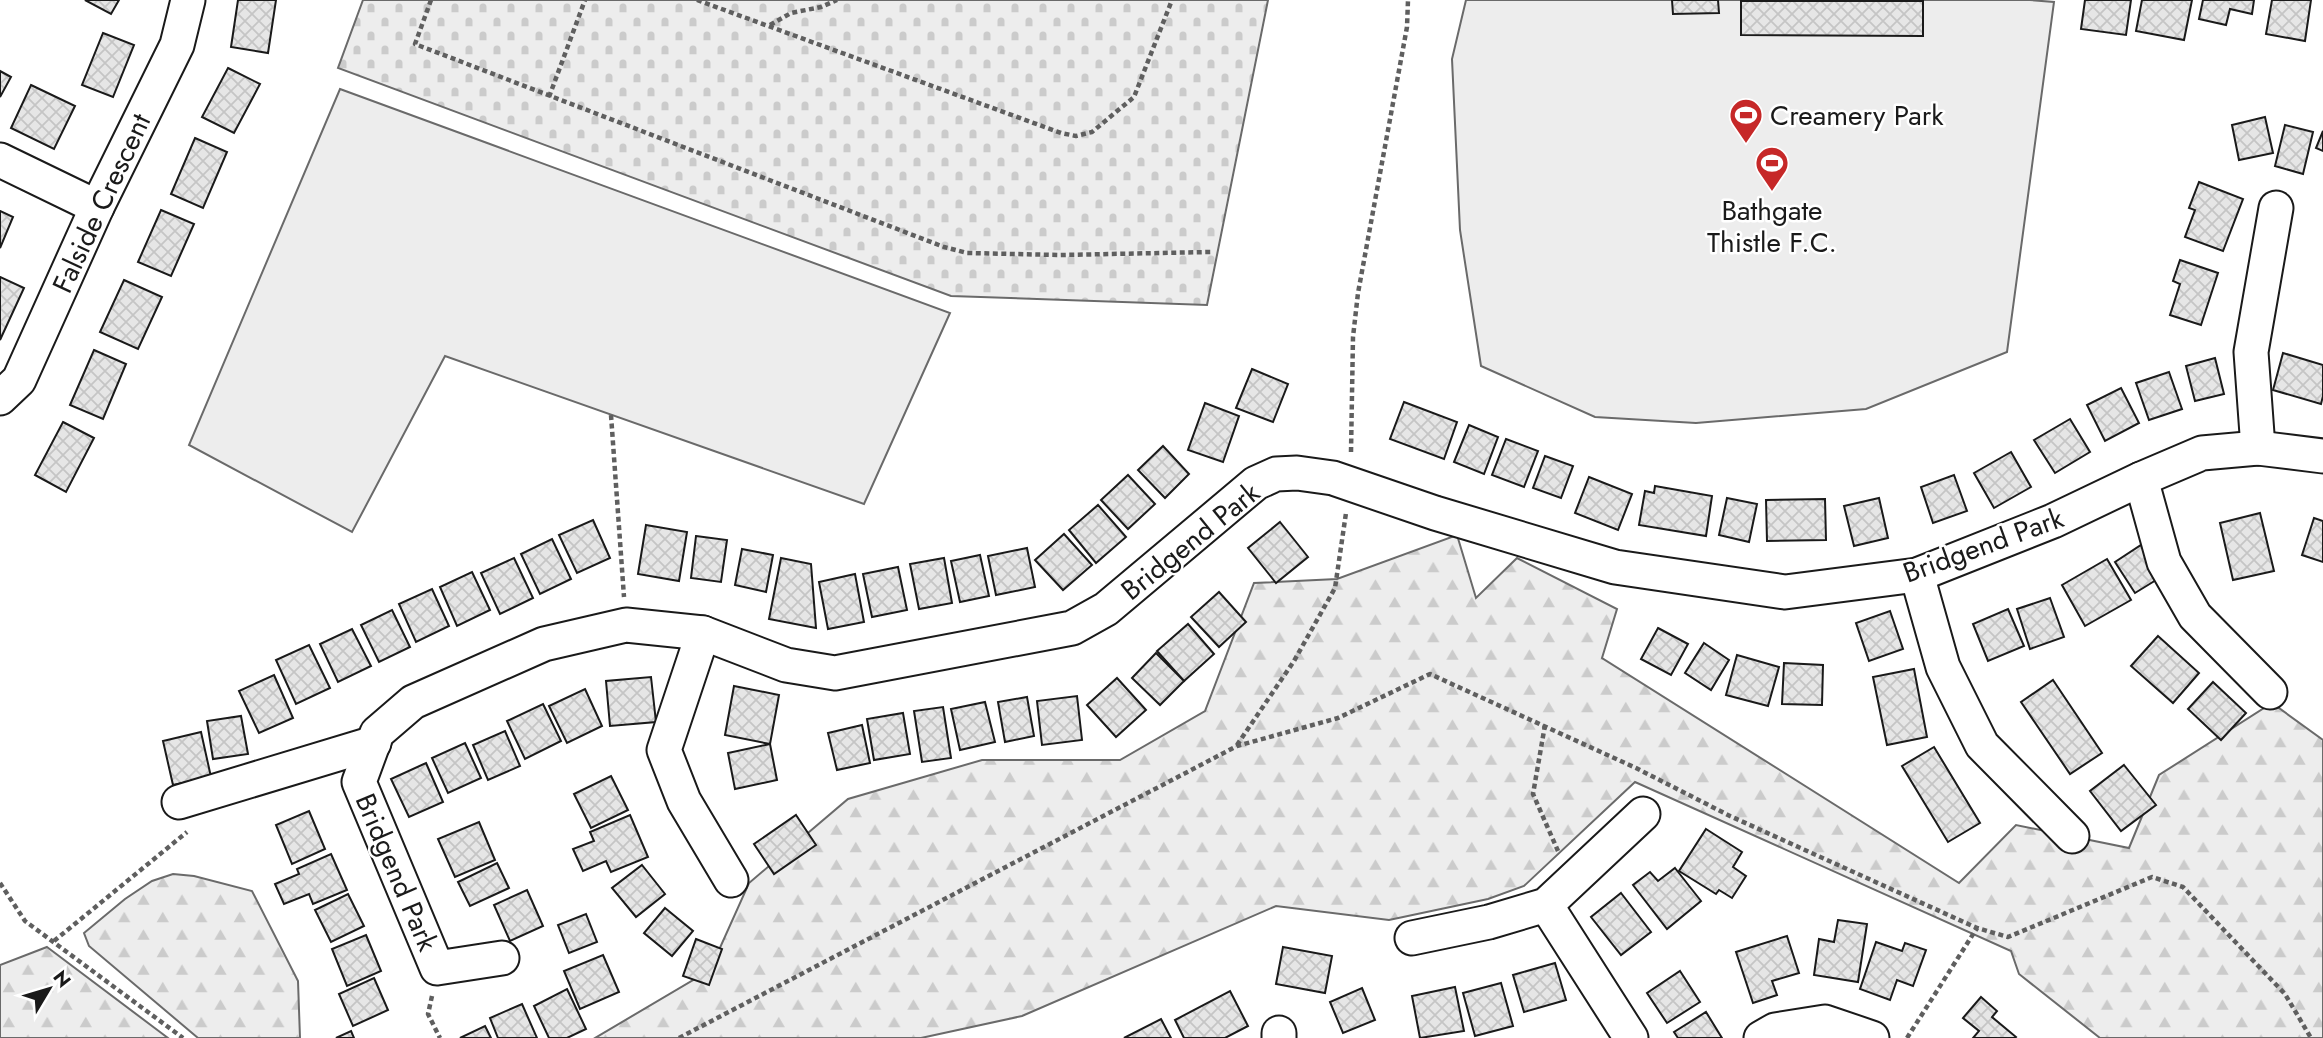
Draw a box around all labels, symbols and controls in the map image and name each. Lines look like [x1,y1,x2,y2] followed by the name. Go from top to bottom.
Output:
[1770,95,1944,136] place label: Creamery Park
[1727,96,1765,145] sports icon: Creamery Park
[42,107,161,300] street label: Falside Crescent
[1753,144,1791,193] sports icon: Bathgate Thistle F.C.
[1707,190,1837,263] place label: Bathgate Thistle F.C.
[1112,472,1269,610] street label: Bridgend Park
[1897,497,2070,593] street label: Bridgend Park
[345,787,448,958] street label: Bridgend Park
[14,954,84,1024] north arrow
[47,965,77,993] text: N

